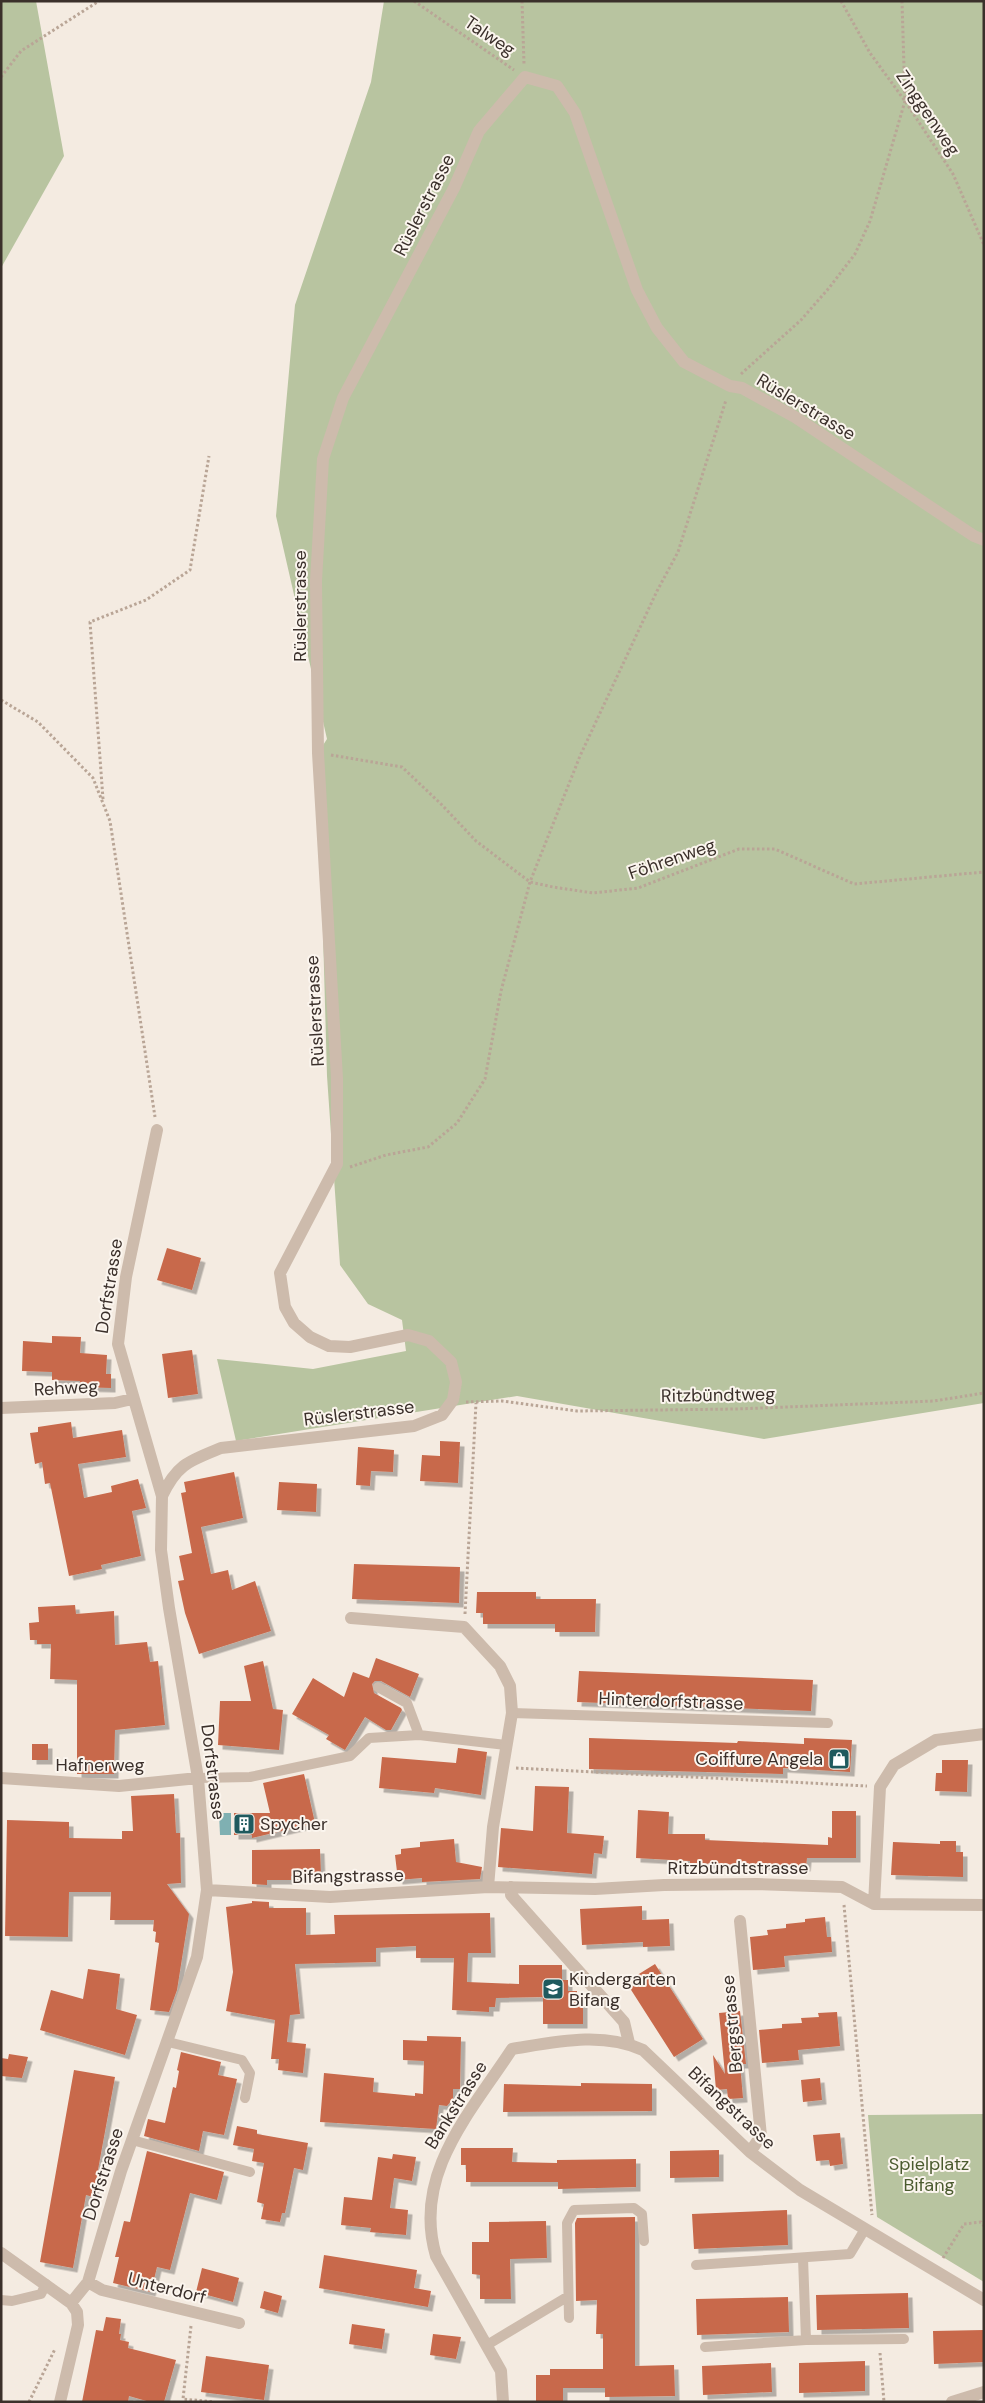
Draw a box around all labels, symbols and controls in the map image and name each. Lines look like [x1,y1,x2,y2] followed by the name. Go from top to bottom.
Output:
[460,10,520,62] street label: Talweg
[891,66,965,160] street label: Zinggenweg
[388,150,460,260] street label: Rüslerstrasse
[752,368,860,446] street label: Rüslerstrasse
[288,550,312,662] street label: Rüslerstrasse
[625,833,719,885] street label: Föhrenweg
[300,955,330,1067] street label: Rüslerstrasse
[90,1237,128,1335] street label: Dorfstrasse
[33,1374,99,1402] street label: Rehweg
[661,1382,775,1408] street label: Ritzbündtweg
[302,1394,416,1432] street label: Rüslerstrasse
[598,1686,744,1716] street label: Hinterdorfstrasse
[195,1723,231,1821] street label: Dorfstrasse
[695,1747,823,1771] place label: Coiffure Angela
[827,1747,851,1771] shop icon: Coiffure Angela
[56,1753,145,1777] street label: Hafnerweg
[232,1812,256,1836] building icon: Spycher
[260,1812,328,1836] place label: Spycher
[667,1856,809,1880] street label: Ritzbündtstrasse
[292,1863,404,1889] street label: Bifangstrasse
[569,1967,676,2012] place label: Kindergarten Bifang
[716,1974,748,2074] street label: Bergstrasse
[541,1977,565,2001] school or university icon: Kindergarten Bifang
[419,2056,493,2154] street label: Bankstrasse
[683,2061,781,2155] street label: Bifangstrasse
[77,2125,129,2223] street label: Dorfstrasse
[889,2152,969,2197] park label: Spielplatz Bifang
[125,2267,209,2309] street label: Unterdorf

